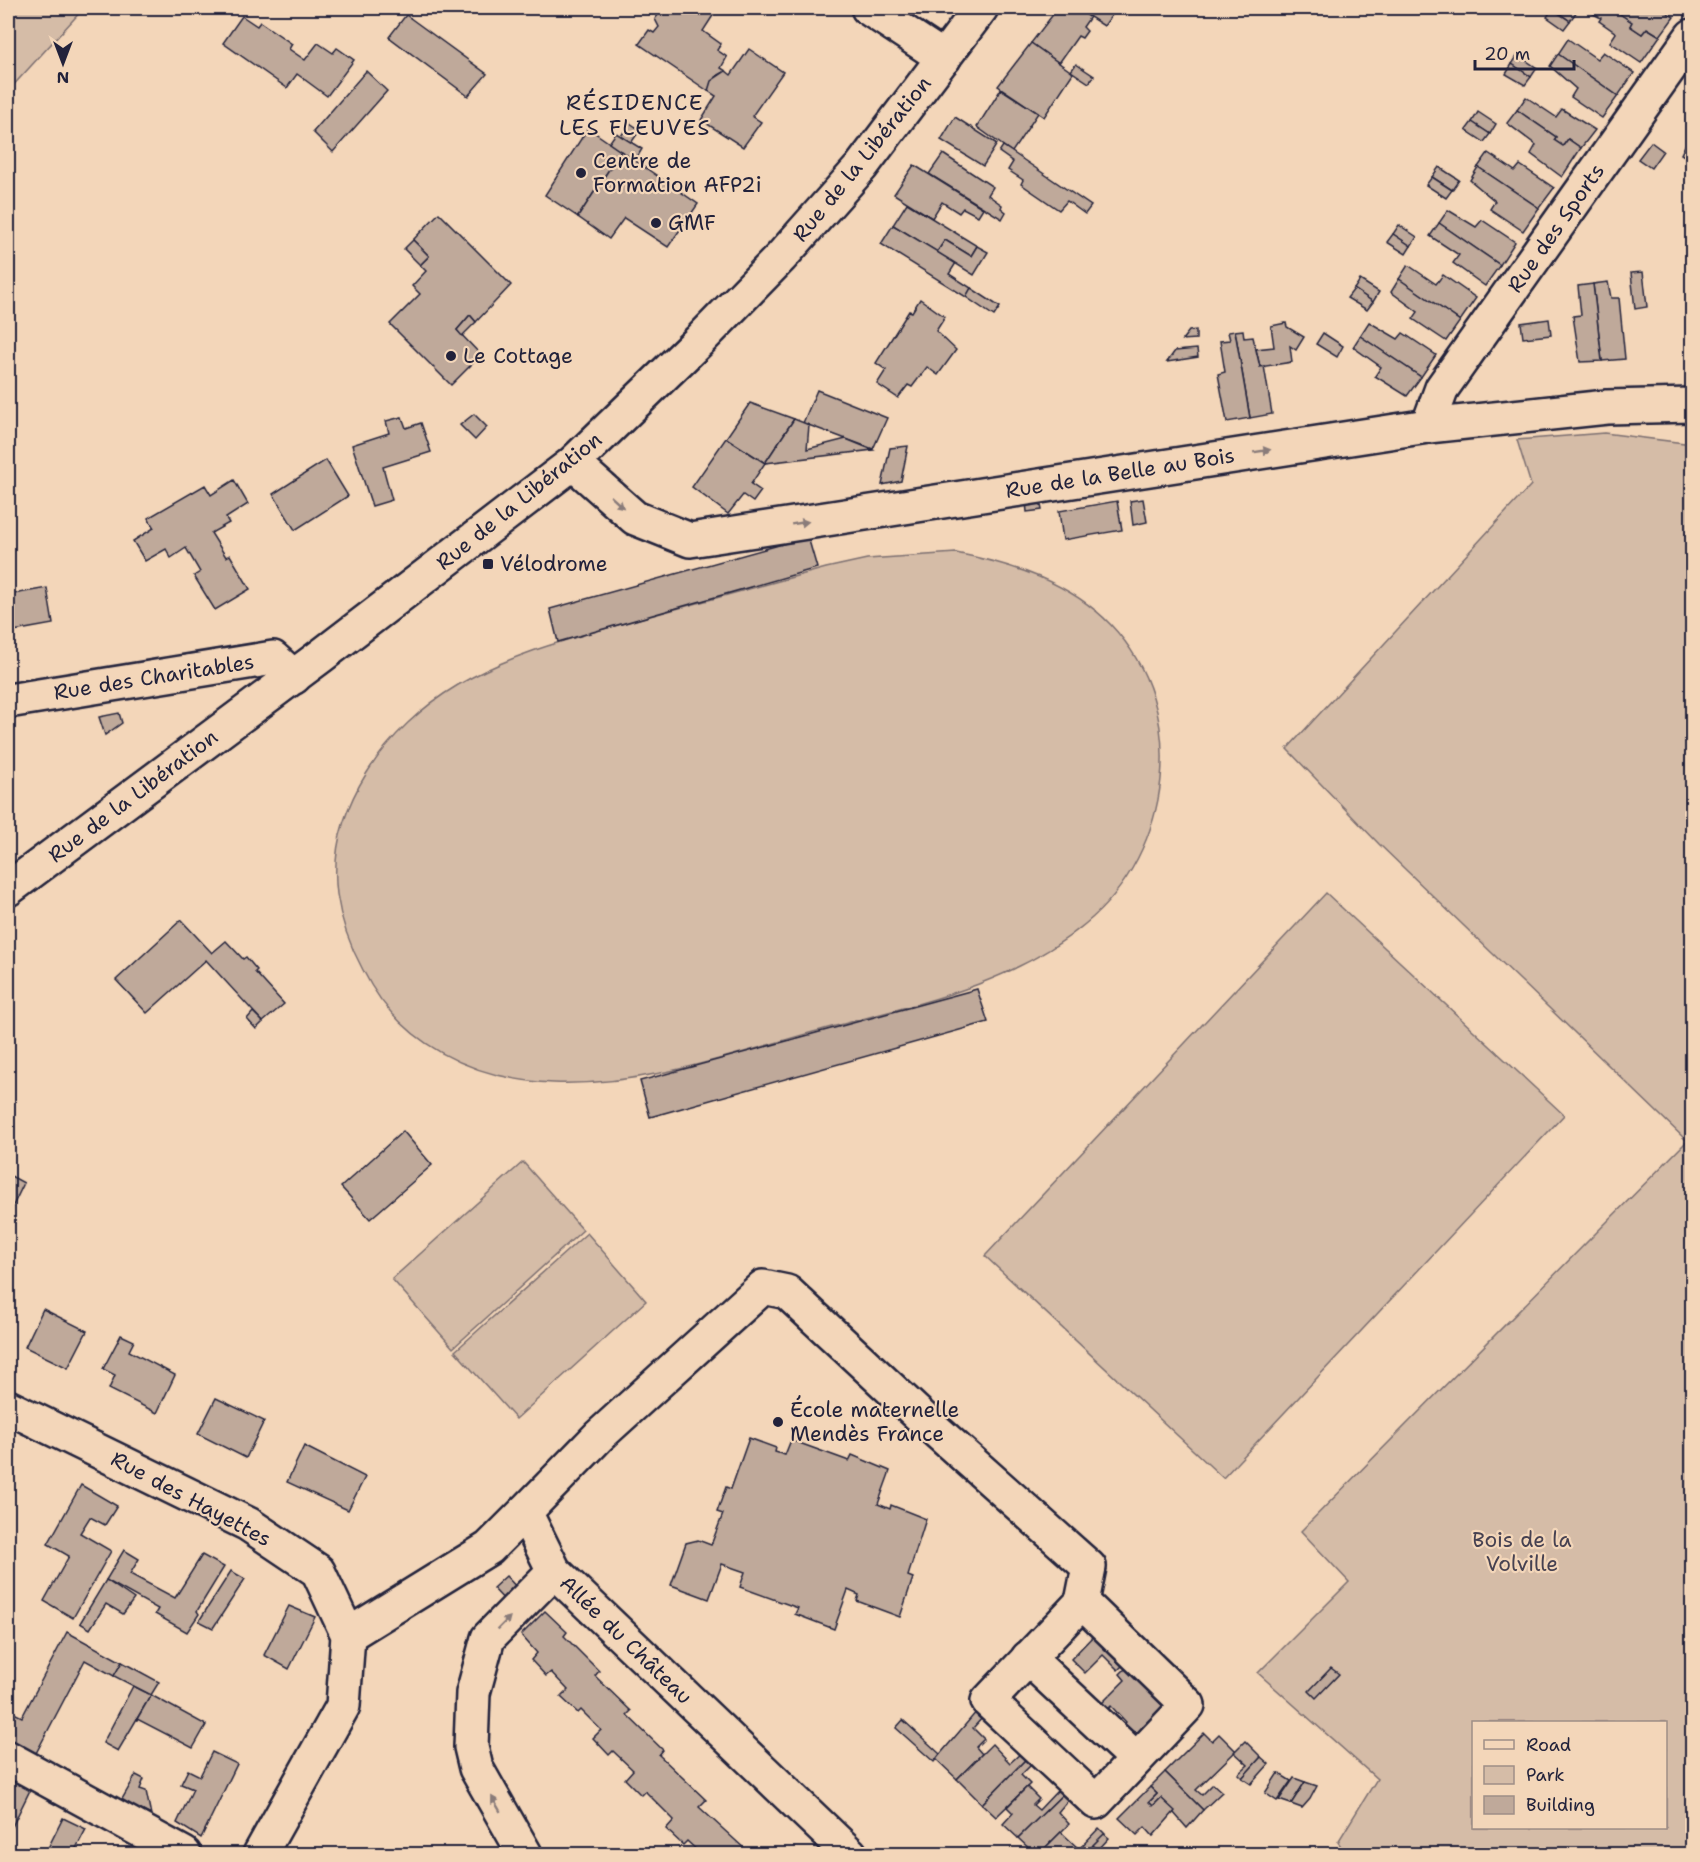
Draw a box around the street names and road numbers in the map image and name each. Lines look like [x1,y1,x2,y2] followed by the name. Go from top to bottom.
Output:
[787,70,938,248] street label: Rue de la Libération
[1501,158,1611,298] street label: Rue des Sports
[430,425,608,576] street label: Rue de la Libération
[1003,441,1237,505] street label: Rue de la Belle au Bois
[52,647,256,707] street label: Rue des Charitables
[43,723,224,869] street label: Rue de la Libération
[106,1445,276,1553] street label: Rue des Hayettes
[554,1569,698,1711] street label: Allée du Château

